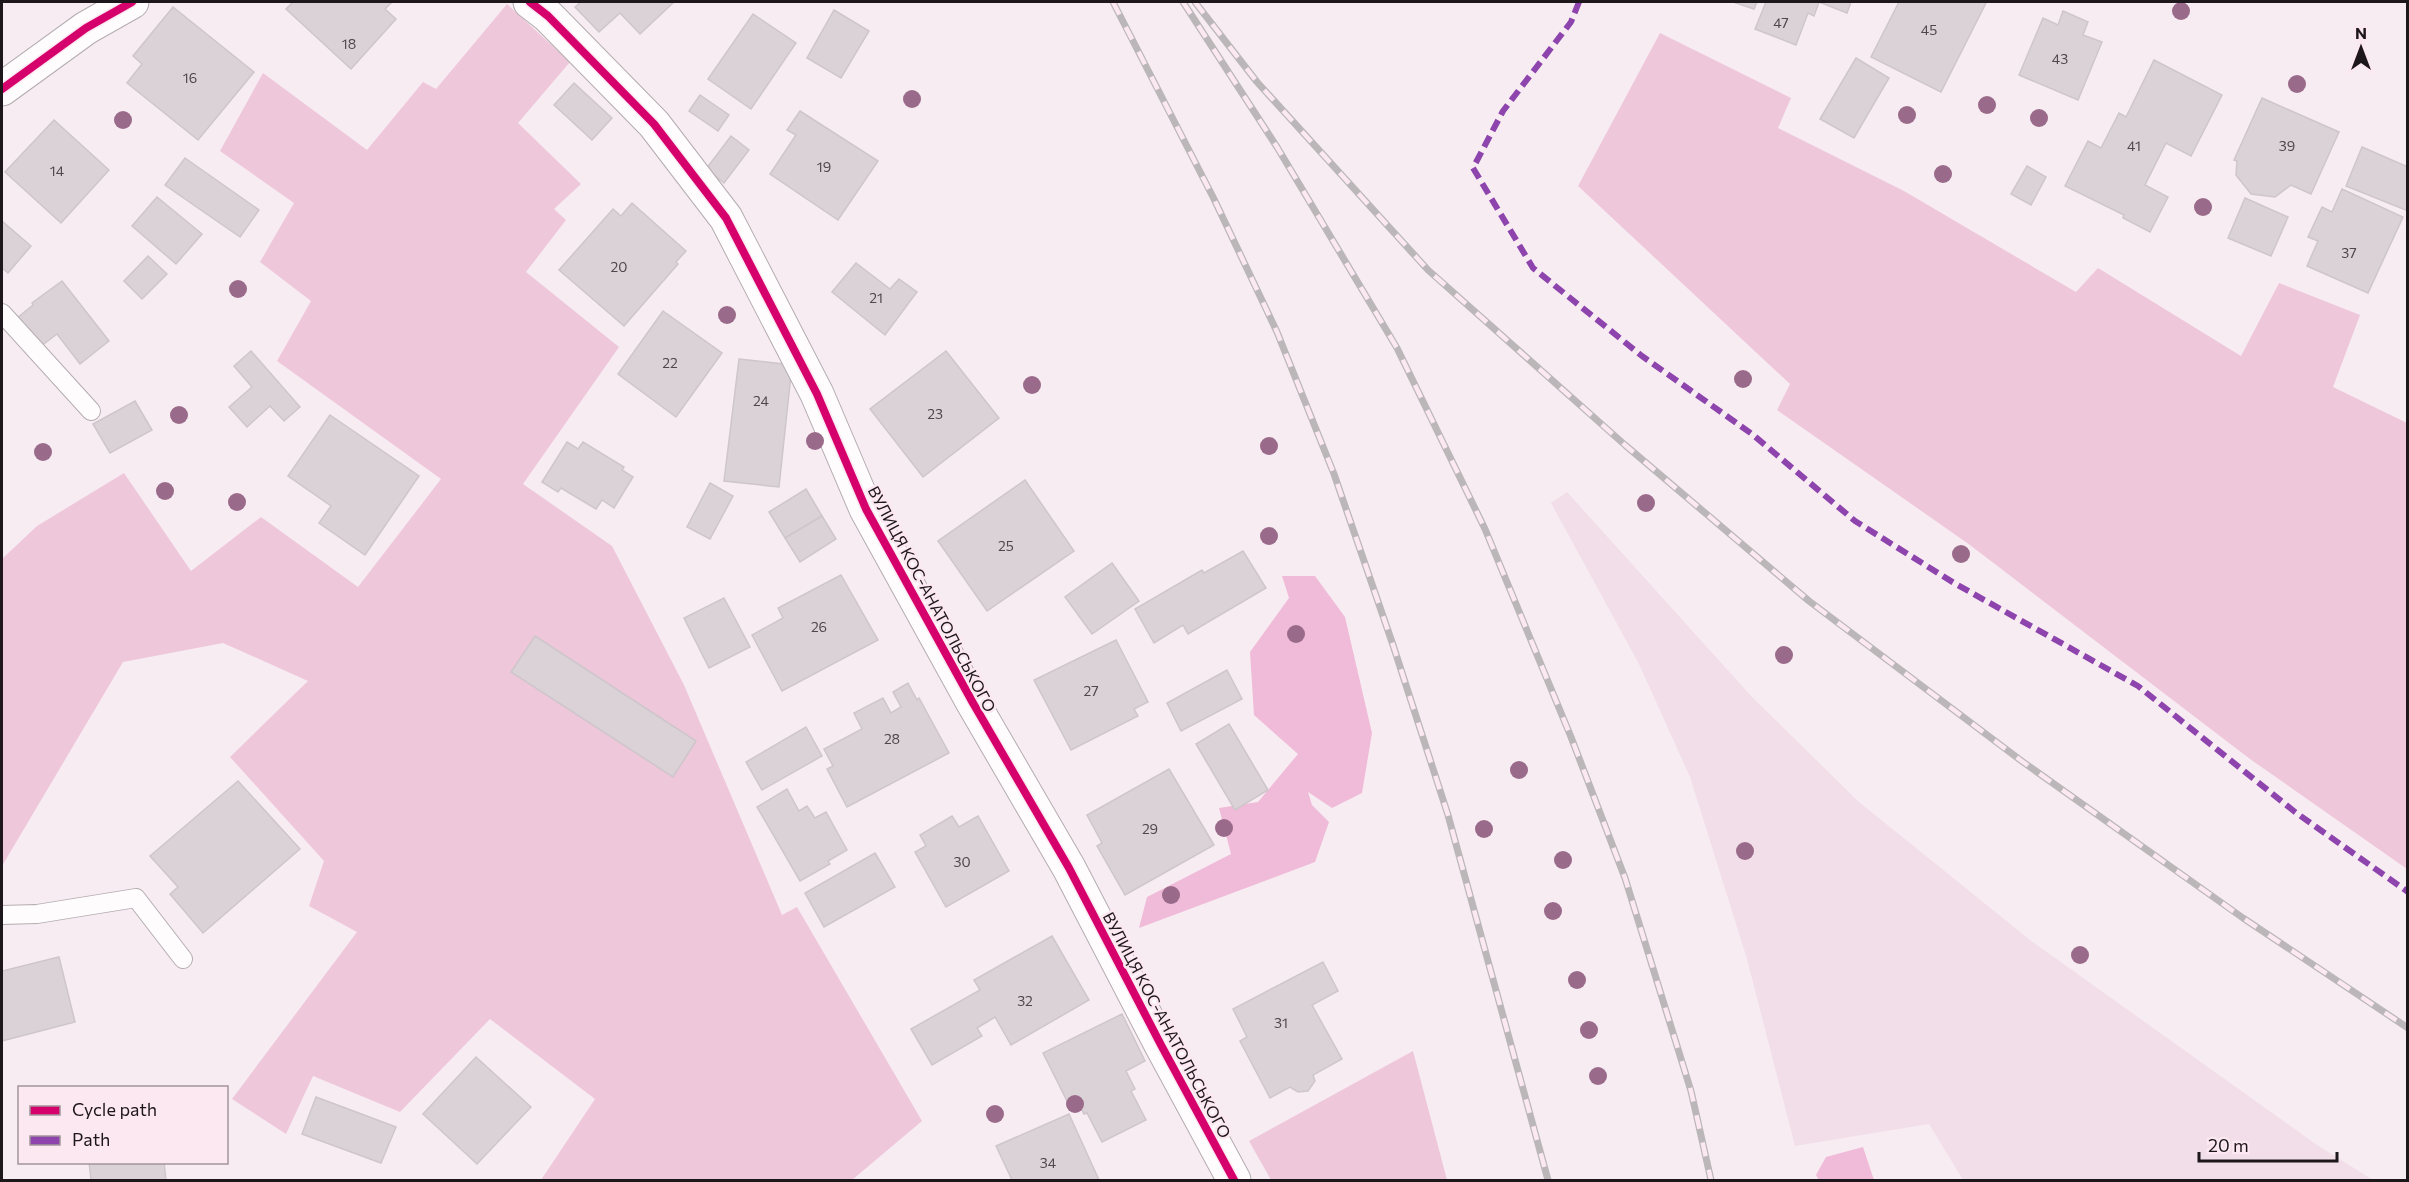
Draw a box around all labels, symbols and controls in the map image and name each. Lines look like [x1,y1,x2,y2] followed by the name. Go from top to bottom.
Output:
[1773,14,1789,31] house number: 47
[2331,18,2391,78] north arrow
[1921,21,1937,38] house number: 45
[2355,23,2367,42] text: N
[342,35,356,52] house number: 18
[2052,50,2068,67] house number: 43
[183,69,197,86] house number: 16
[2127,137,2141,154] house number: 41
[2279,137,2295,154] house number: 39
[817,158,831,175] house number: 19
[50,162,65,179] house number: 14
[2341,244,2357,261] house number: 37
[611,258,627,275] house number: 20
[869,289,883,306] house number: 21
[662,354,678,371] house number: 22
[753,392,770,409] house number: 24
[927,405,943,422] house number: 23
[865,483,1000,715] street label: ВУЛИЦЯ КОС-АНАТОЛЬСЬКОГО
[998,537,1014,554] house number: 25
[811,618,827,635] house number: 26
[1083,682,1099,699] house number: 27
[884,730,900,747] house number: 28
[1142,820,1158,837] house number: 29
[953,853,971,870] house number: 30
[1100,909,1235,1141] street label: ВУЛИЦЯ КОС-АНАТОЛЬСЬКОГО
[1017,992,1033,1009] house number: 32
[1274,1014,1288,1031] house number: 31
[18,1086,228,1164] legend
[72,1098,157,1120] text: Cycle path
[2199,1125,2337,1163] scale bar
[72,1128,110,1150] text: Path
[2208,1134,2249,1156] text: 20 m
[1040,1154,1057,1171] house number: 34

